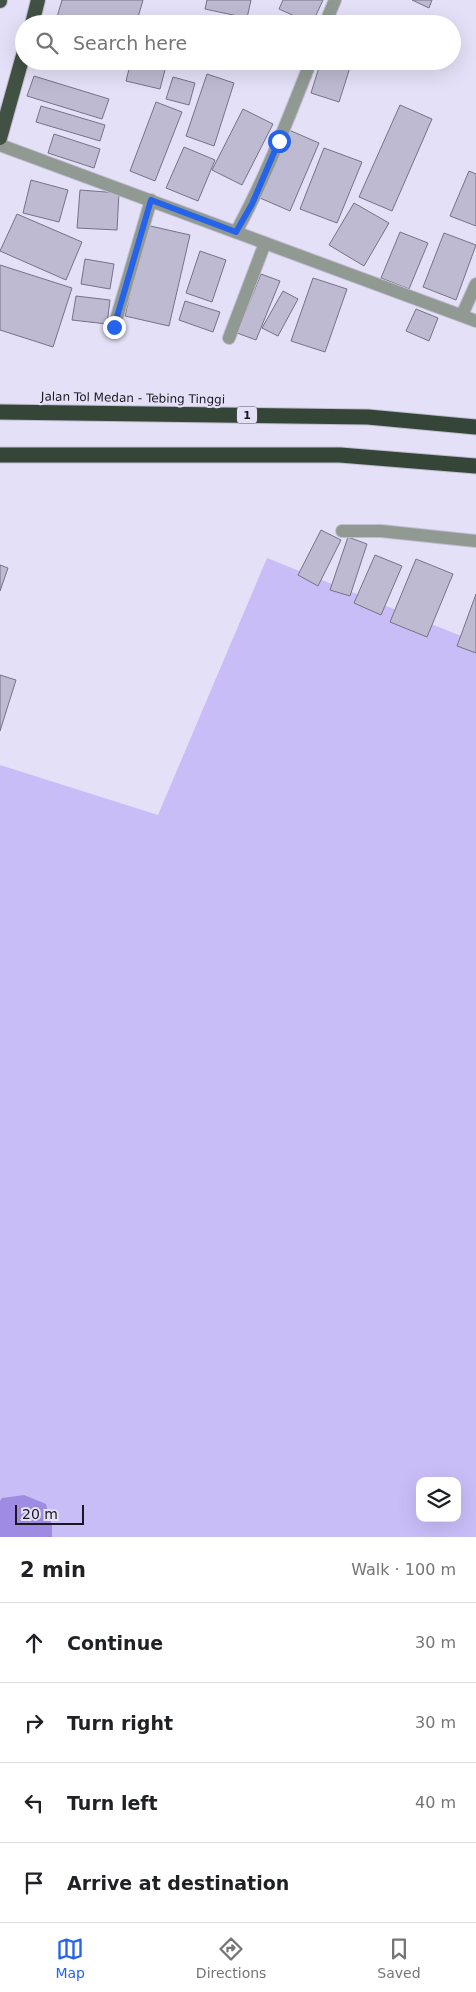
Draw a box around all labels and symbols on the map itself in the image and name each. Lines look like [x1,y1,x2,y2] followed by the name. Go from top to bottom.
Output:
[268,130,291,153] route start
[103,316,126,339] route end
[40,389,225,407] street label: Jalan Tol Medan - Tebing Tinggi
[237,406,257,424] road number: 1
[15,1502,84,1525] scale bar

